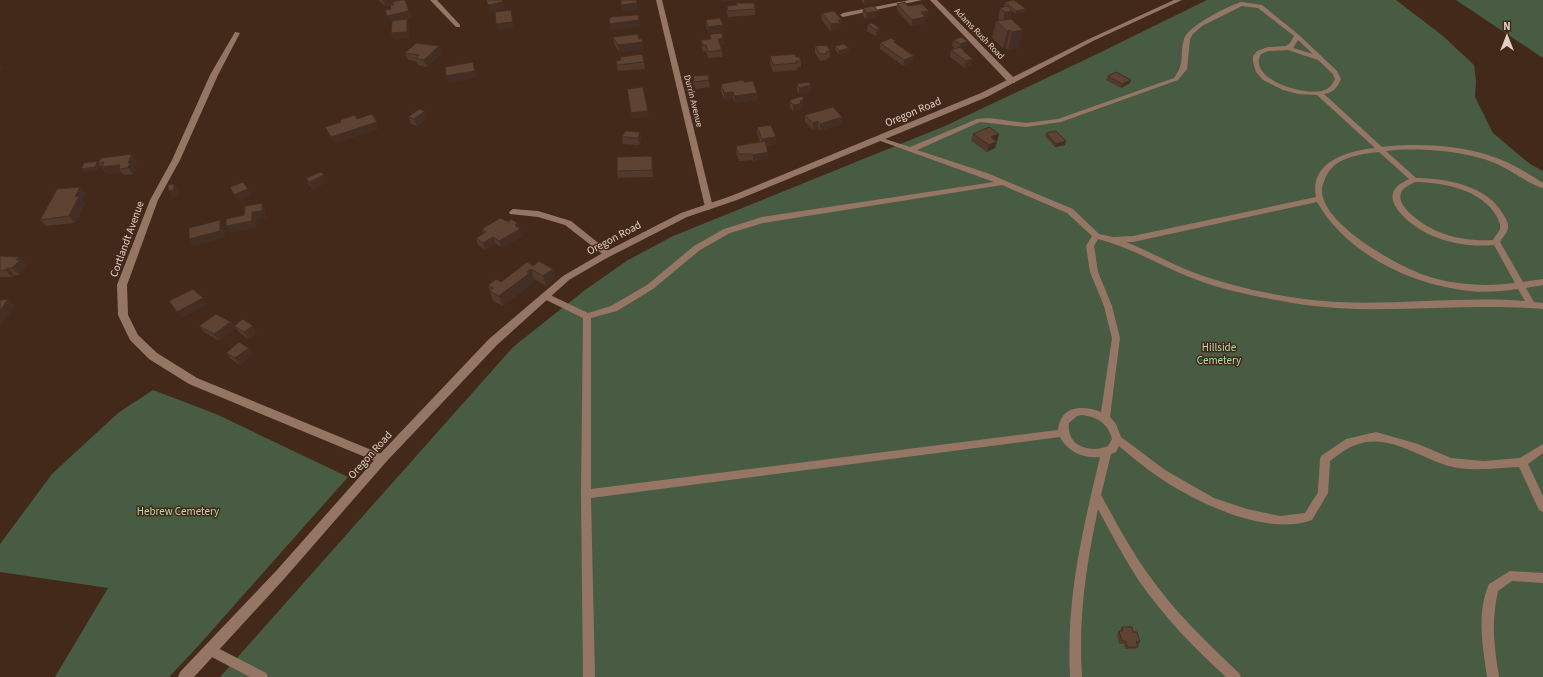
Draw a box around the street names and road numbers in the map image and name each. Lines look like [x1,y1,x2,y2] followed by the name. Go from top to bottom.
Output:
[951,5,1007,63] street label: Adams Rush Road
[680,74,706,129] street label: Durrin Avenue
[883,93,943,131] street label: Oregon Road
[106,198,148,279] street label: Cortlandt Avenue
[584,217,644,259] street label: Oregon Road
[345,428,395,482] street label: Oregon Road

